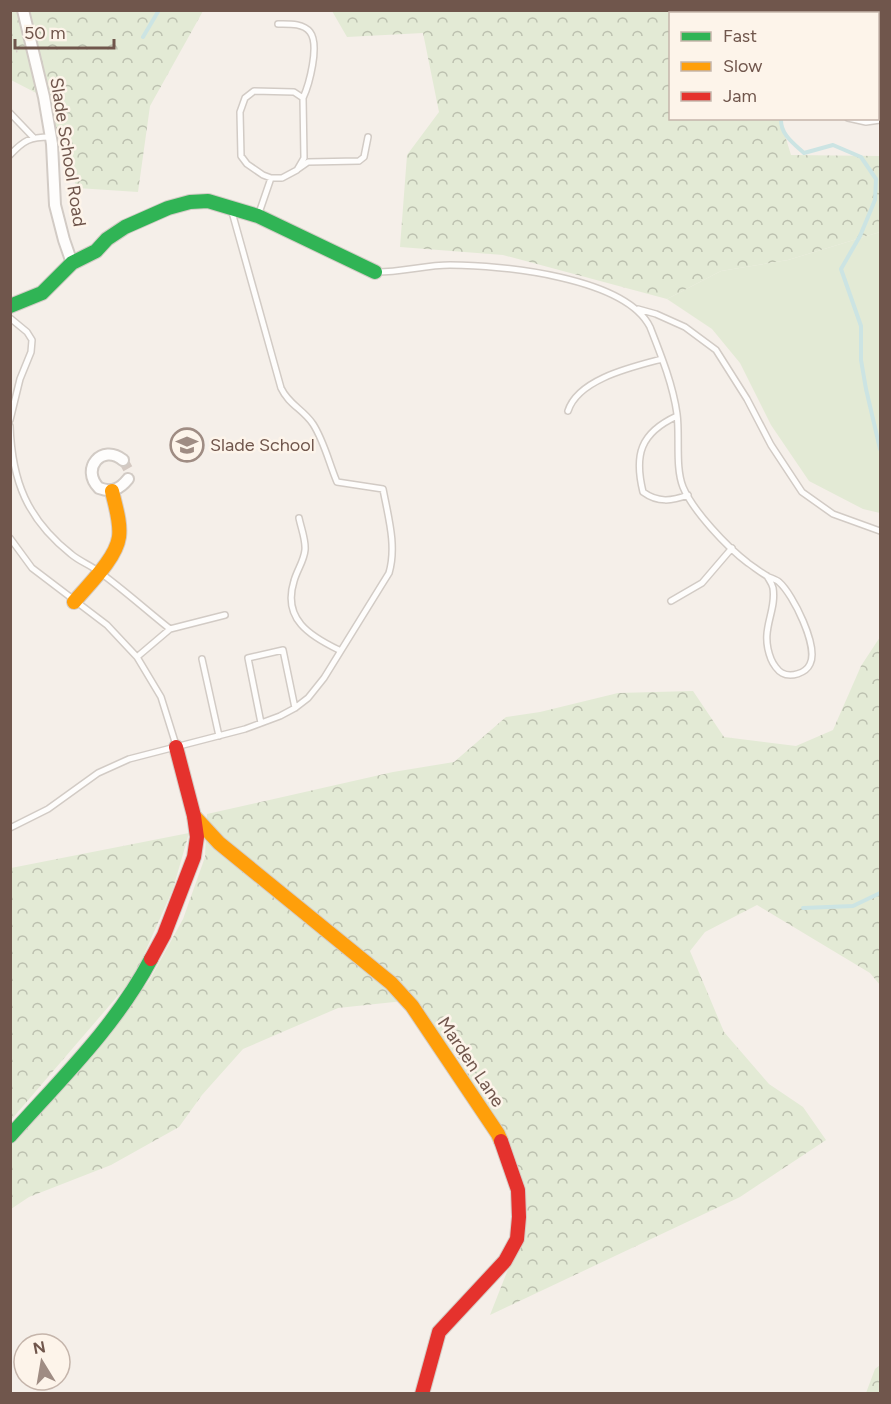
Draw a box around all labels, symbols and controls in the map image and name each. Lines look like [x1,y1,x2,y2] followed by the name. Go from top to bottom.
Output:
[15,12,114,50] scale bar
[669,12,879,120] legend
[24,22,66,44] text: 50 m
[723,25,757,47] text: Fast
[723,55,762,77] text: Slow
[45,76,91,228] street label: Slade School Road
[723,85,757,107] text: Jam
[169,427,205,463] school or university icon: Slade School
[210,434,315,456] place label: Slade School
[433,1013,509,1111] street label: Marden Lane
[12,1332,72,1392] north arrow
[31,1337,47,1358] text: N

